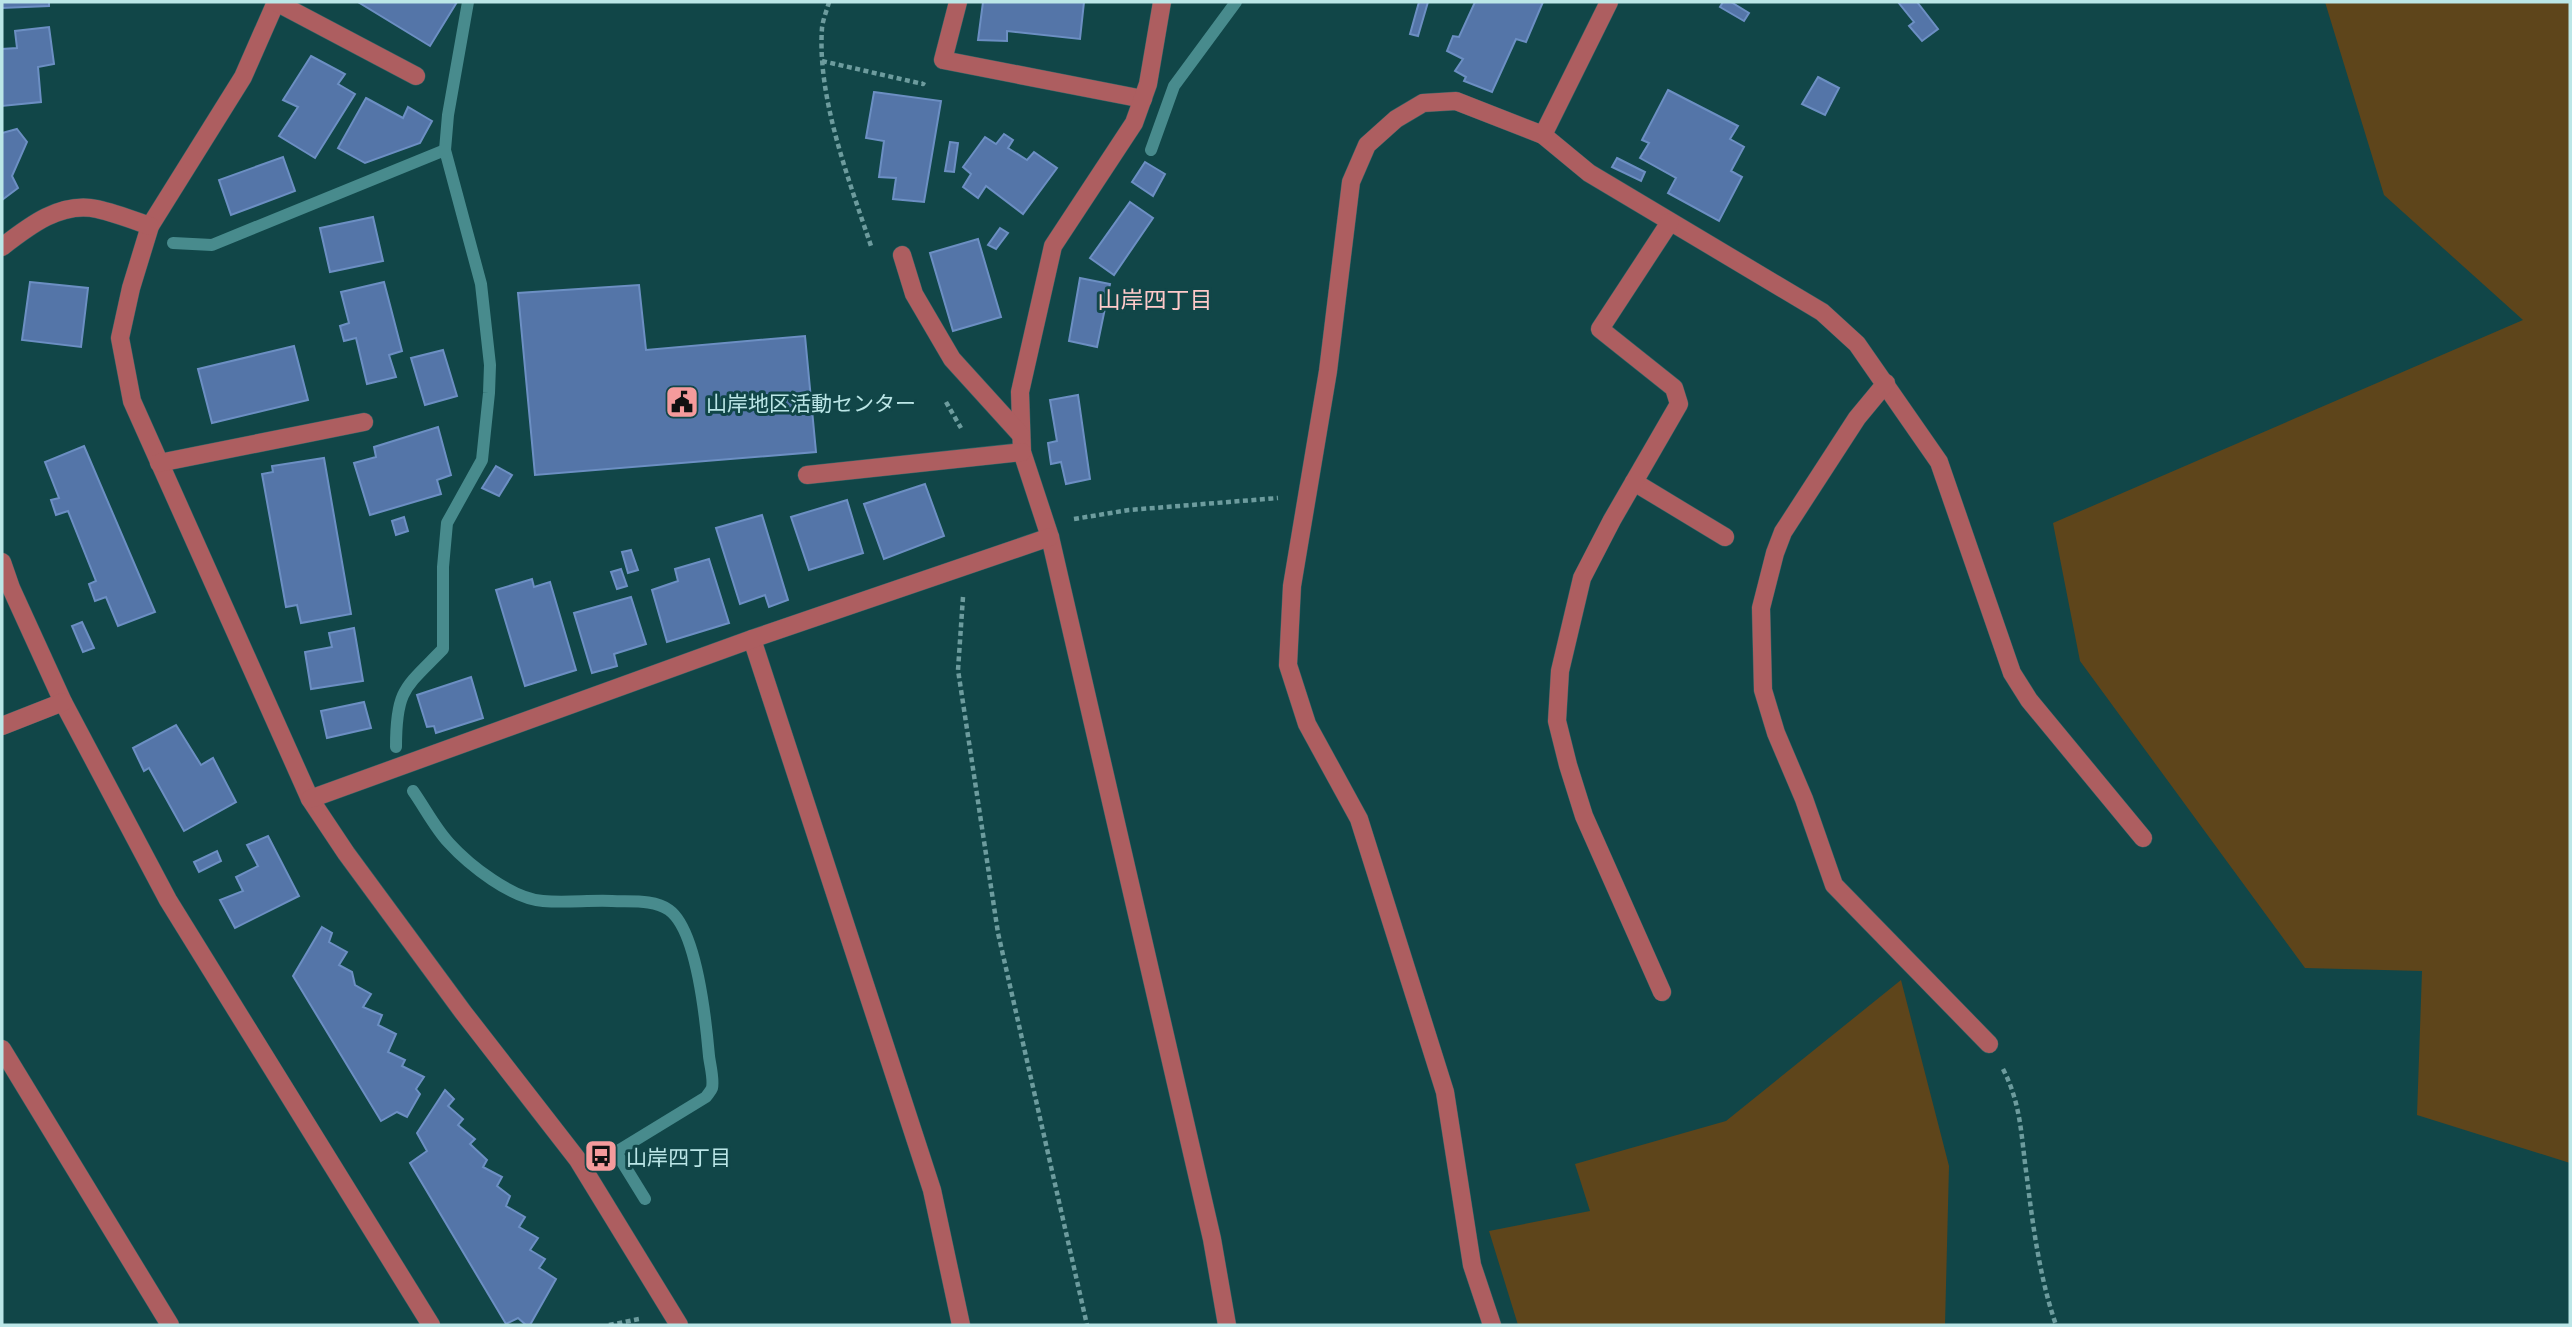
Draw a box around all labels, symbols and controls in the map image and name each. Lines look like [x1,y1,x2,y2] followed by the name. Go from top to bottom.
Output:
[1098,285,1213,313] district label: 山岸四丁目
[663,383,701,421] public building icon: 山岸地区活動センター
[706,390,916,415] place label: 山岸地区活動センター
[582,1137,620,1175] bus stop icon: 山岸四丁目
[626,1144,731,1169] place label: 山岸四丁目

